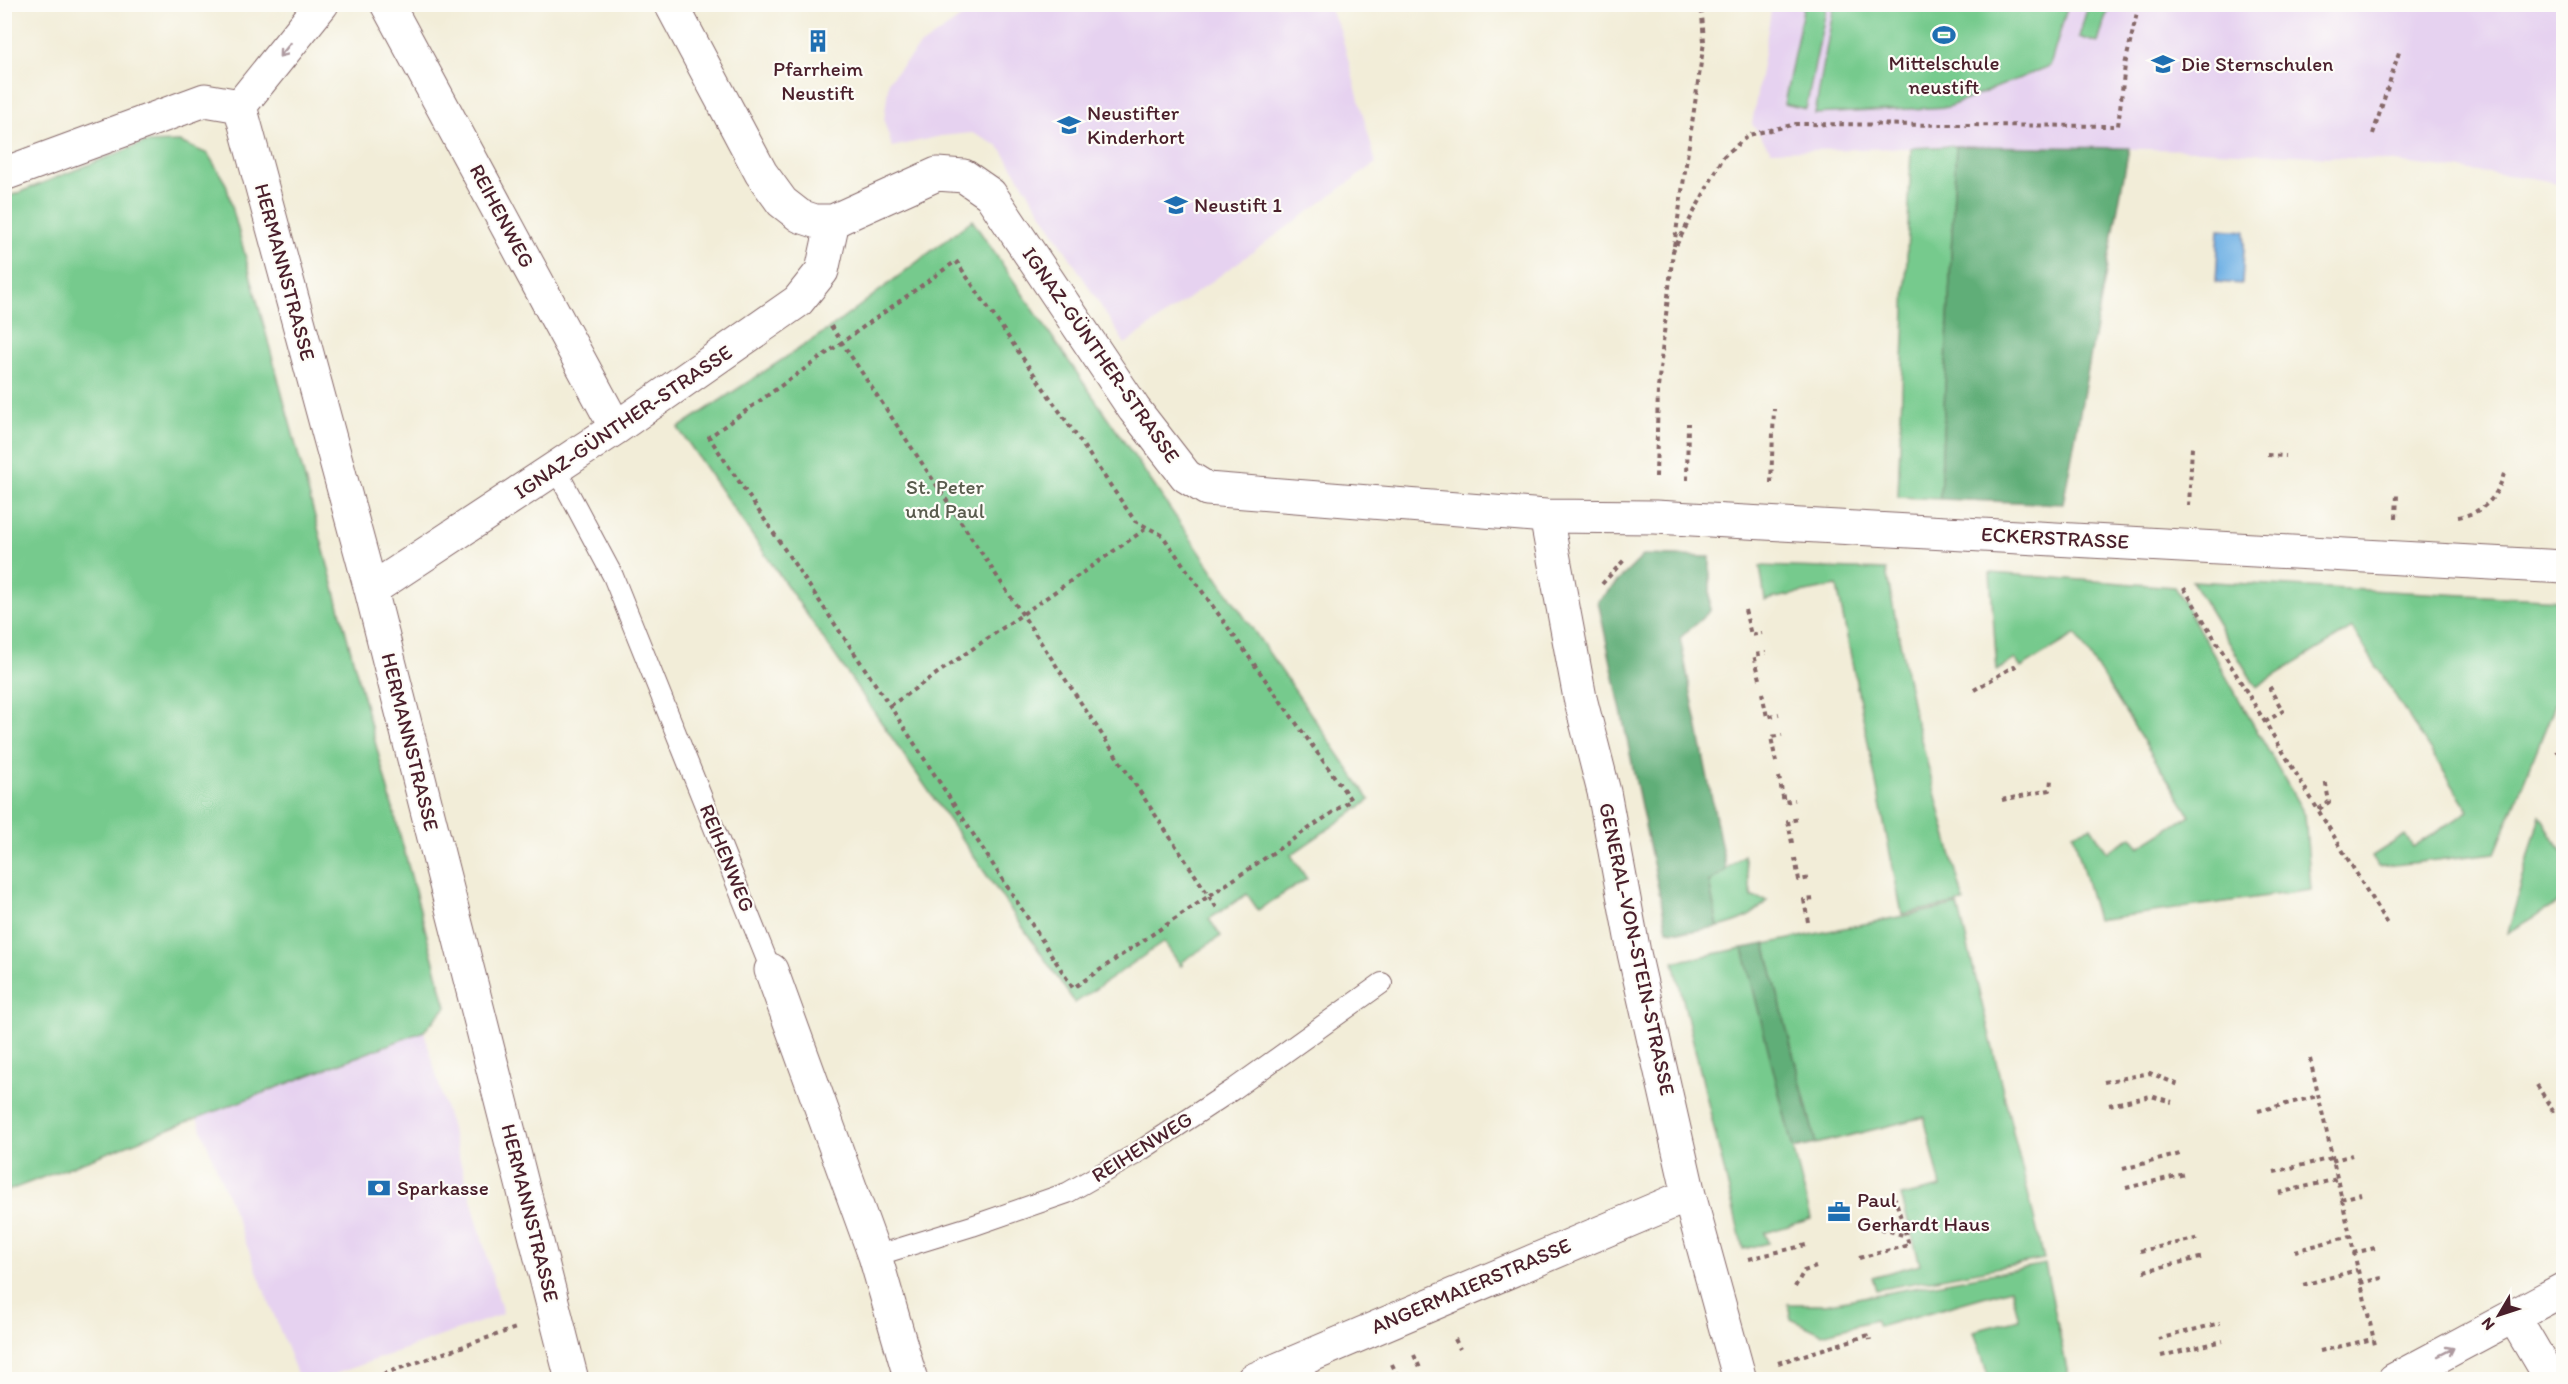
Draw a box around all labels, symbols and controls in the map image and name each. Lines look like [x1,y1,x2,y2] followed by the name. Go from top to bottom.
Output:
[1931,22,1957,48] sports icon: Mittelschule neustift
[805,28,831,54] building icon: Pfarrheim Neustift
[279,42,292,58] one-way arrow
[1889,50,1999,99] place label: Mittelschule neustift
[2150,51,2176,77] school or university icon: Die Sternschulen
[2181,51,2333,76] place label: Die Sternschulen
[773,56,863,105] place label: Pfarrheim Neustift
[1087,100,1185,149] place label: Neustifter Kinderhort
[1056,112,1082,138] school or university icon: Neustifter Kinderhort
[465,160,540,272] street label: REIHENWEG
[250,180,321,363] street label: HERMANNSTRASSE
[1163,192,1189,218] school or university icon: Neustift 1
[1194,192,1282,217] place label: Neustift 1
[1017,242,1186,467] street label: IGNAZ-GÜNTHER-STRASSE
[509,339,736,504] street label: IGNAZ-GÜNTHER-STRASSE
[905,474,985,523] park label: St. Peter und Paul
[1980,521,2130,554] street label: ECKERSTRASSE
[376,650,445,833] street label: HERMANNSTRASSE
[694,800,760,915] street label: REIHENWEG
[1594,800,1681,1098] street label: GENERAL-VON-STEIN-STRASSE
[1087,1106,1197,1187] street label: REIHENWEG
[496,1121,565,1304] street label: HERMANNSTRASSE
[366,1175,392,1201] bank icon: Sparkasse
[397,1175,489,1200] place label: Sparkasse
[1857,1187,1990,1236] place label: Paul Gerhardt Haus
[1826,1199,1852,1225] office icon: Paul Gerhardt Haus
[1367,1232,1574,1339] street label: ANGERMAIERSTRASSE
[2469,1285,2529,1345] north arrow
[2477,1314,2499,1334] text: N
[2437,1346,2455,1358] one-way arrow

